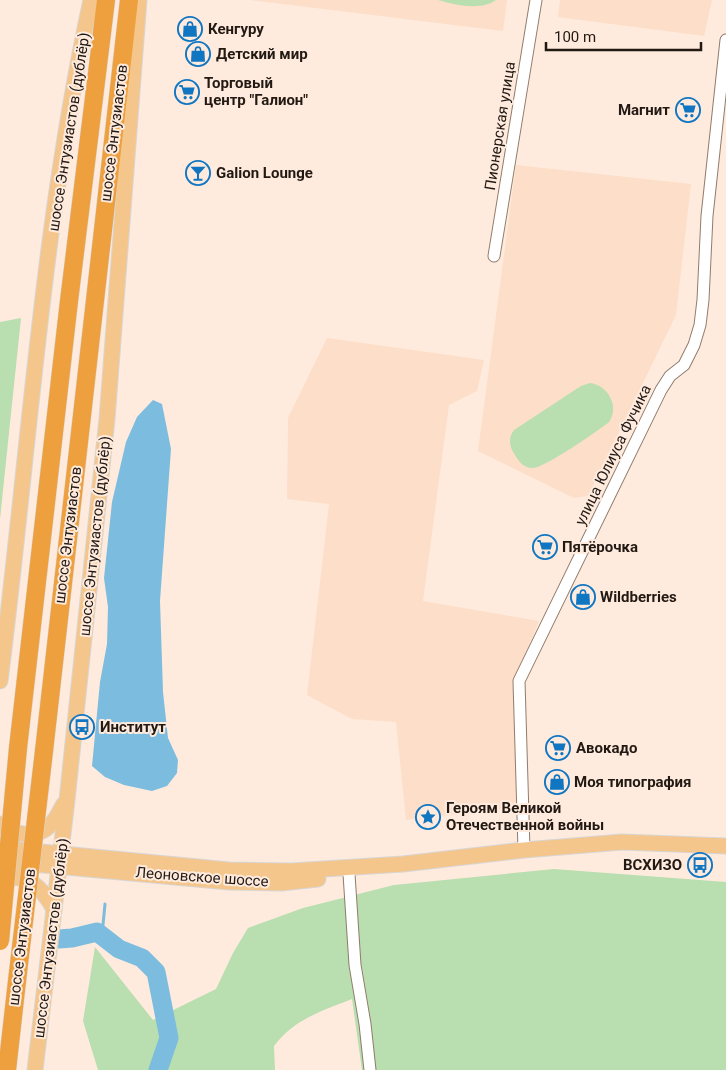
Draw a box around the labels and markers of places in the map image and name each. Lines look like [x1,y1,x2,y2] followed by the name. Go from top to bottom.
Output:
[177,16,203,42] shop icon: Кенгуру
[208,20,264,38] place label: Кенгуру
[185,41,211,67] shop icon: Детский мир
[216,45,308,63] place label: Детский мир
[204,74,308,109] place label: Торговый центр "Галион"
[174,79,200,105] supermarket icon: Торговый центр "Галион"
[675,97,701,123] supermarket icon: Магнит
[618,101,670,119] place label: Магнит
[185,160,211,186] bar icon: Galion Lounge
[216,164,313,182] place label: Galion Lounge
[532,534,558,560] supermarket icon: Пятёрочка
[562,538,638,556] place label: Пятёрочка
[570,584,596,610] shop icon: Wildberries
[600,588,677,606] place label: Wildberries
[69,714,95,740] bus stop icon: Институт
[100,718,166,736] place label: Институт
[545,735,571,761] supermarket icon: Авокадо
[576,739,637,757] place label: Авокадо
[544,769,570,795] shop icon: Моя типография
[574,773,691,791] place label: Моя типография
[446,799,604,834] place label: Героям Великой Отечественной войны
[415,804,441,830] place icon: Героям Великой Отечественной войны
[687,852,713,878] bus stop icon: ВСХИЗО
[623,856,682,874] place label: ВСХИЗО

